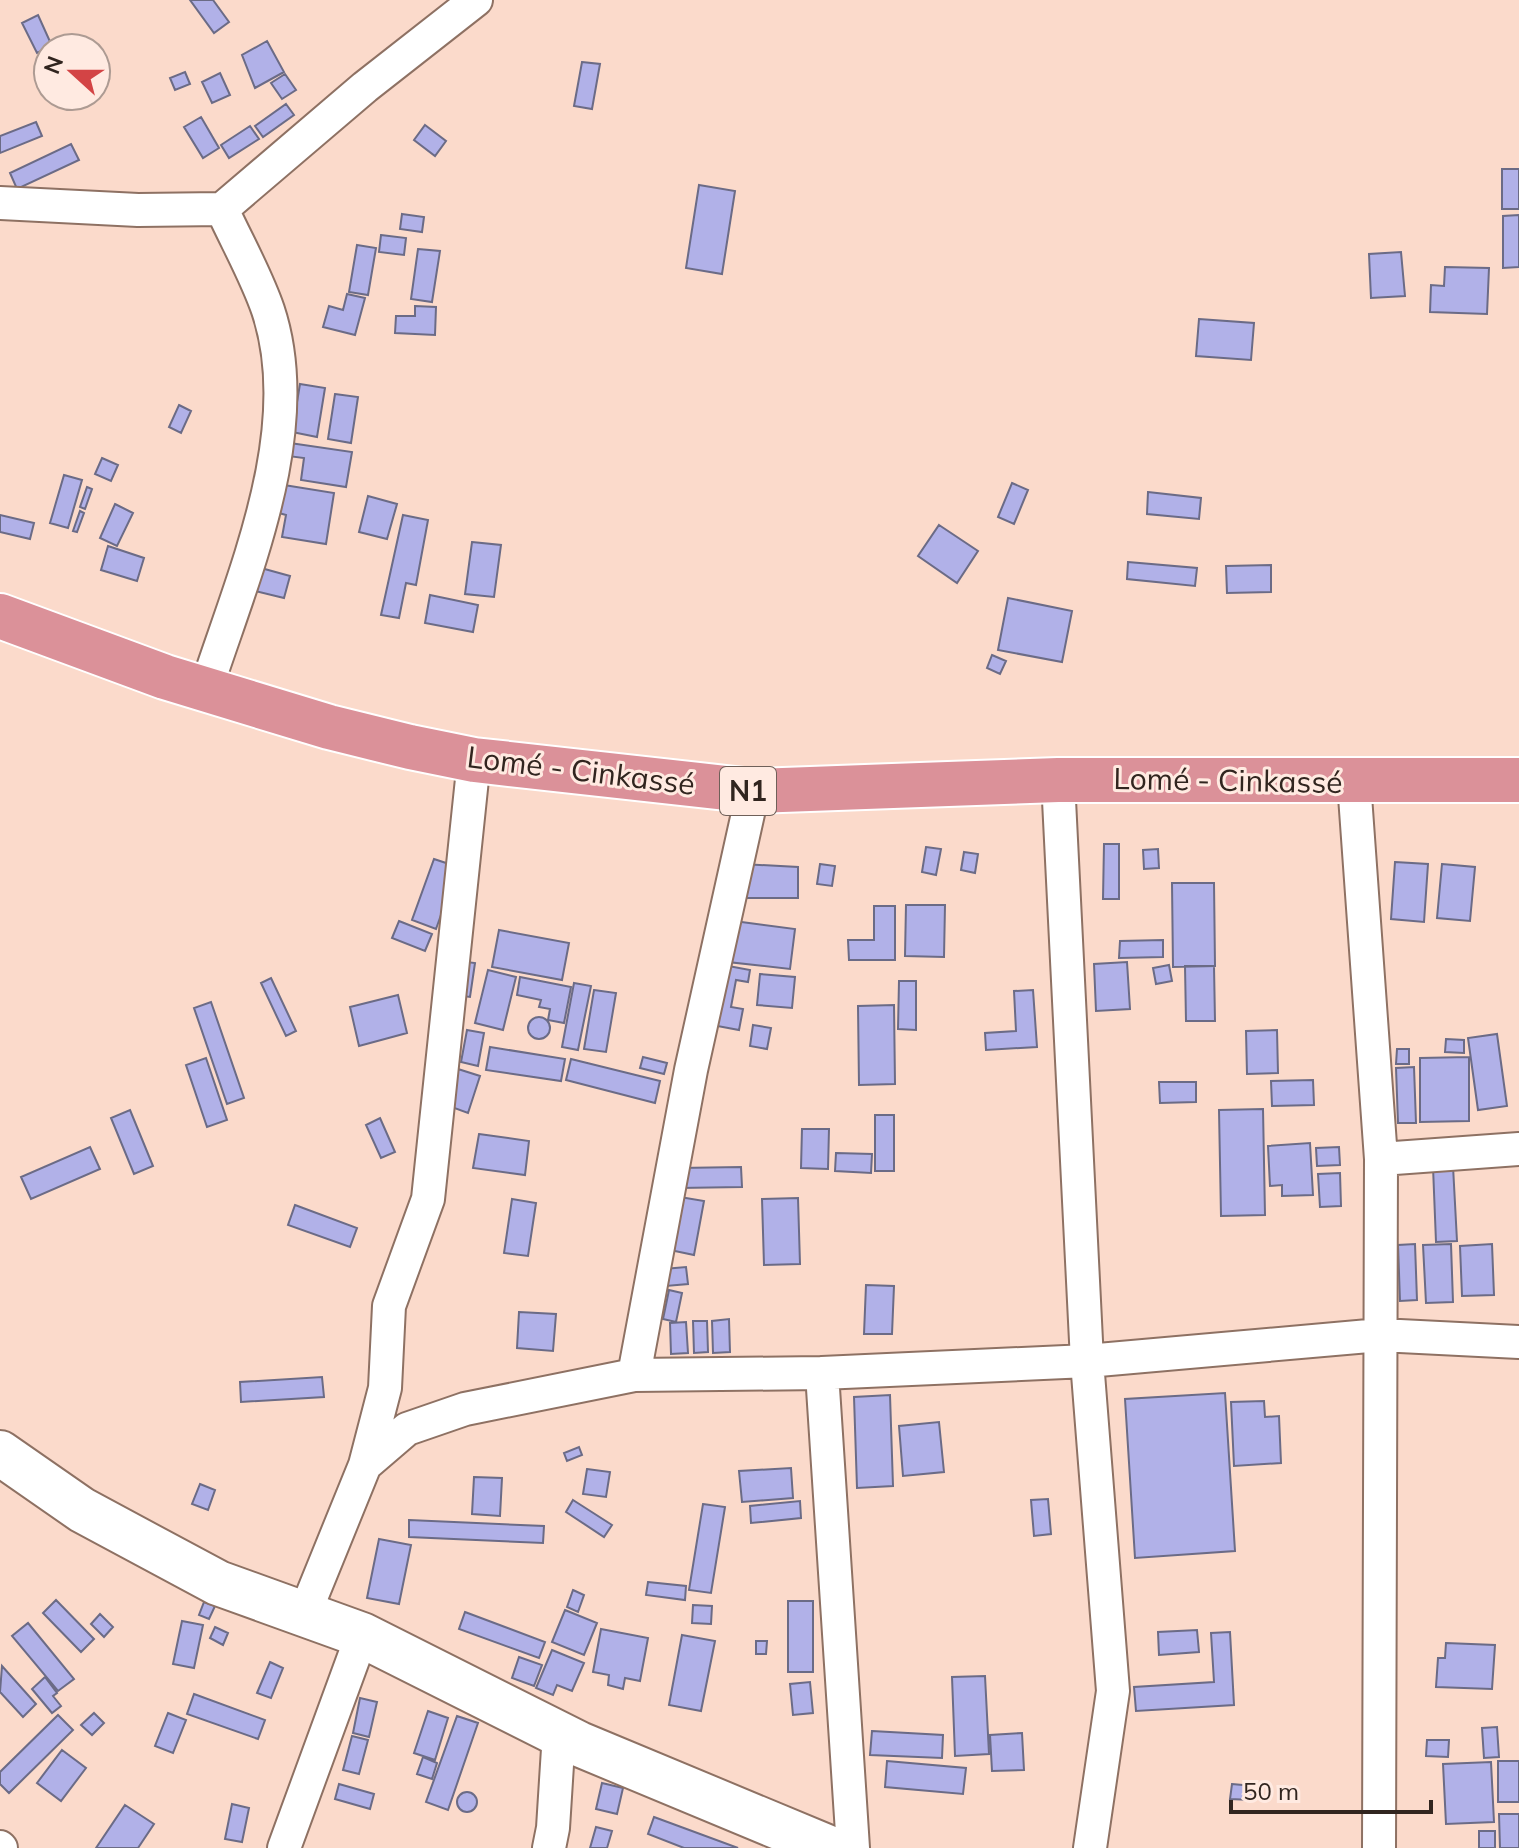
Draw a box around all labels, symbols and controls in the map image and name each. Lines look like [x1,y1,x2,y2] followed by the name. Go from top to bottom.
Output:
[32,32,112,112] north arrow
[37,52,69,78] text: N
[465,737,697,803] street label: Lomé - Cinkassé
[1113,759,1343,801] street label: Lomé - Cinkassé
[720,767,776,815] road number: N1
[1231,1764,1431,1814] scale bar
[1243,1776,1299,1806] text: 50 m

